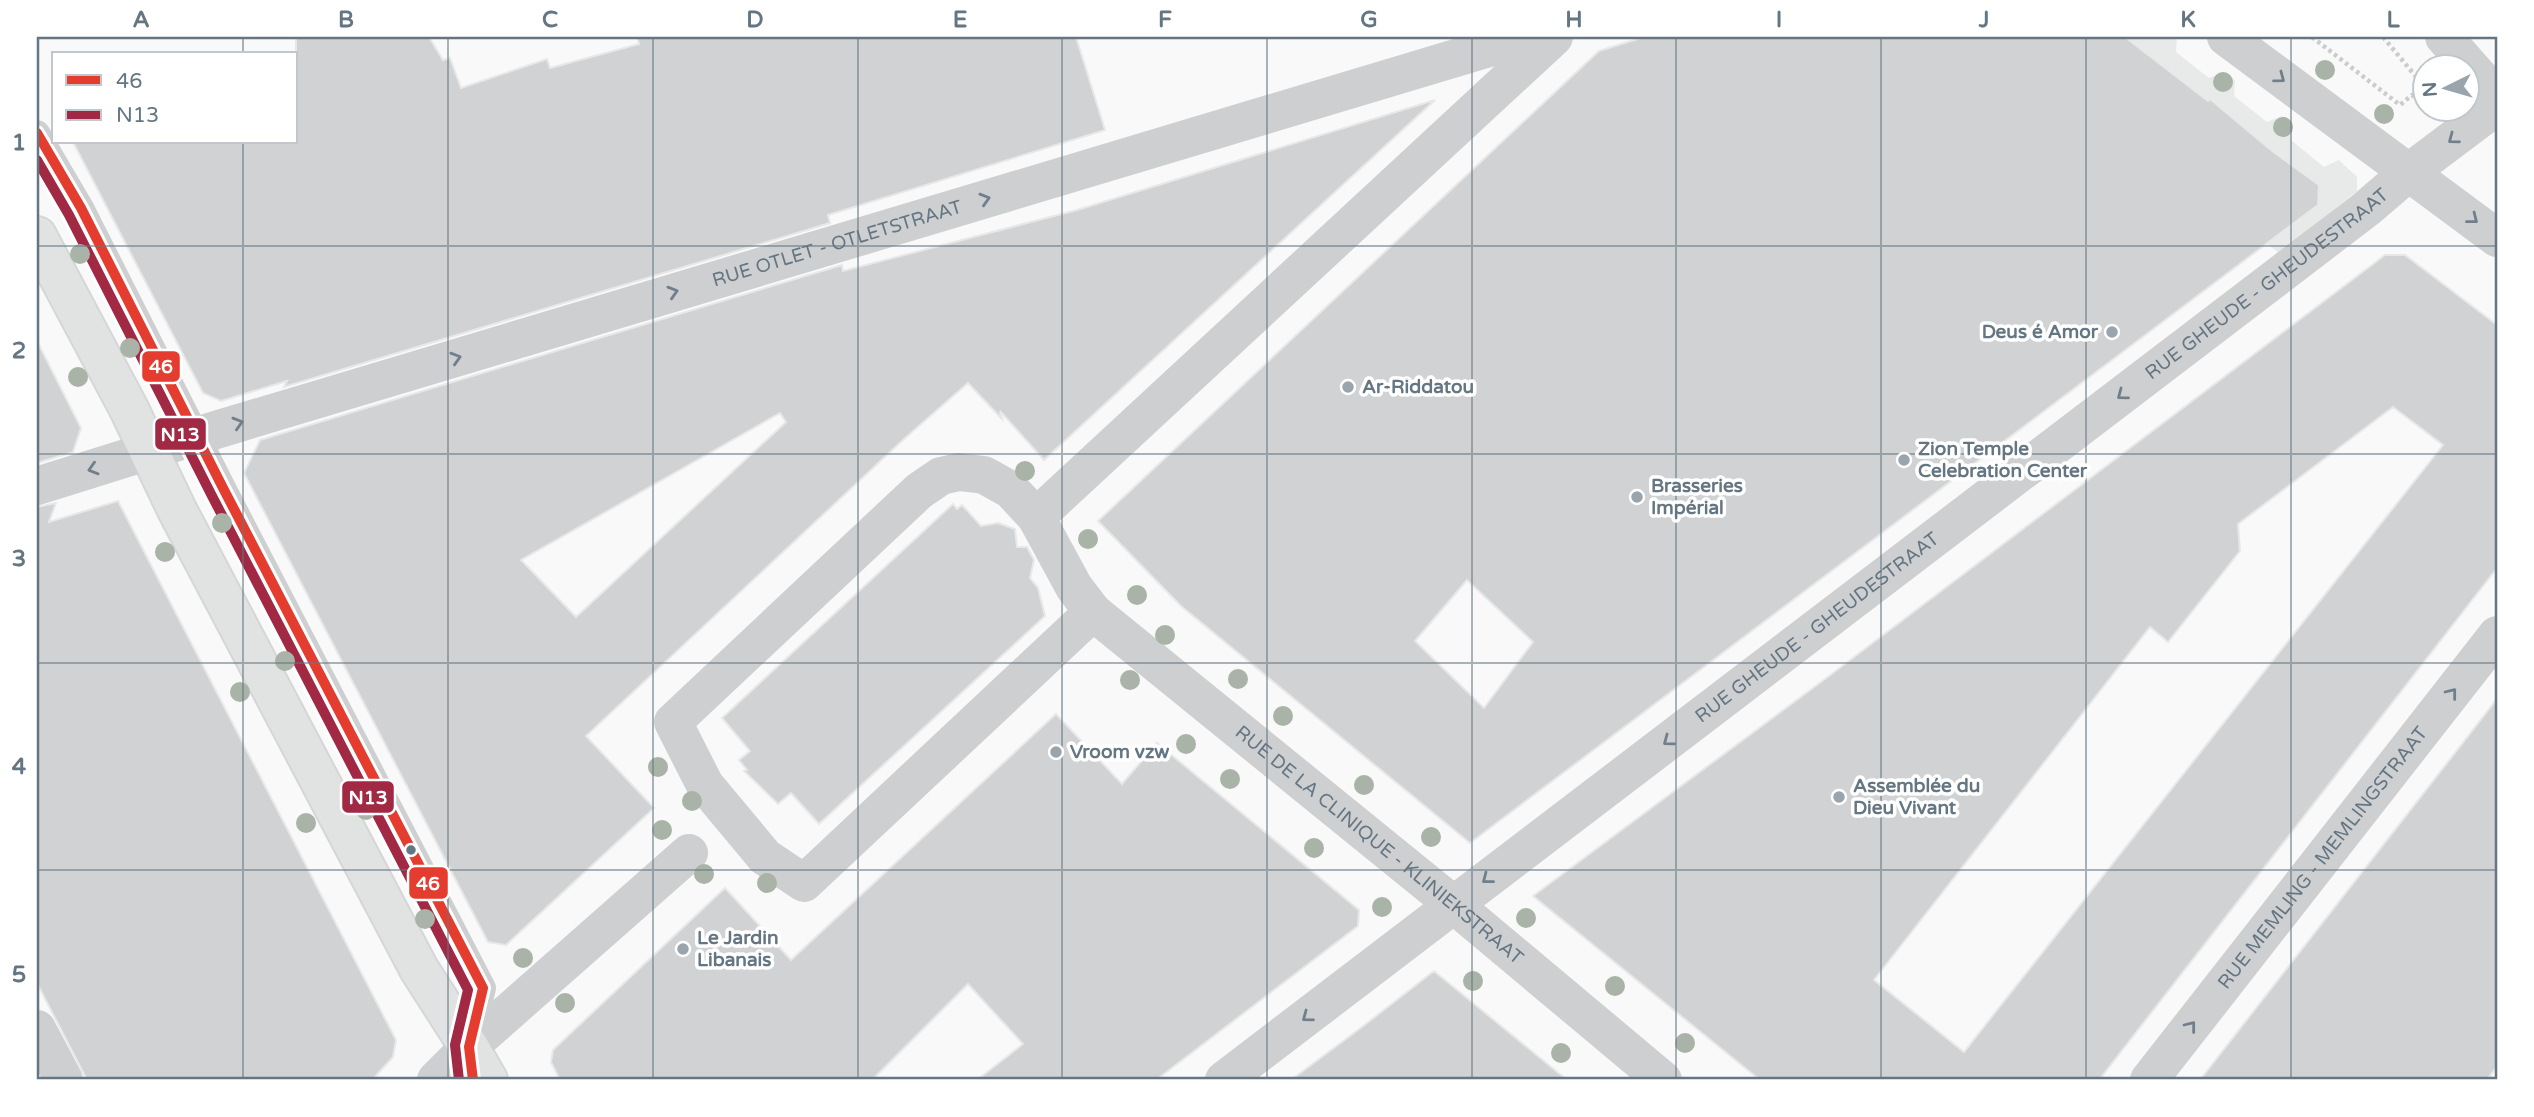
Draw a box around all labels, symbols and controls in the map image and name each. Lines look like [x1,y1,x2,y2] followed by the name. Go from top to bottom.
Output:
[132,6,150,34] text: A
[338,6,354,34] text: B
[542,6,558,34] text: C
[746,6,764,34] text: D
[953,6,967,34] text: E
[1158,6,1172,34] text: F
[1360,6,1378,34] text: G
[1565,6,1583,34] text: H
[1776,6,1782,34] text: I
[1978,6,1989,34] text: J
[2180,6,2196,34] text: K
[2386,6,2400,34] text: L
[52,52,298,144] legend
[2412,52,2482,122] north arrow
[116,69,142,94] text: 46
[2273,69,2285,82] one-way arrow
[2418,81,2442,98] text: N
[116,103,159,128] text: N13
[12,129,26,157] text: 1
[2448,131,2460,143] one-way arrow
[2141,183,2393,384] street label: RUE GHEUDE - GHEUDESTRAAT
[979,192,991,207] one-way arrow
[710,196,965,291] street label: RUE OTLET - OTLETSTRAAT
[2465,211,2478,224] one-way arrow
[667,286,679,301] one-way arrow
[1982,321,2099,343] place label: Deus é Amor
[2104,324,2120,340] marker: Deus é Amor
[12,337,26,365] text: 2
[141,350,181,383] line badge: 46
[449,351,461,366] one-way arrow
[149,356,173,378] text: 46
[1362,376,1474,398] place label: Ar-Riddatou
[1340,379,1356,395] marker: Ar-Riddatou
[2117,387,2130,400] one-way arrow
[231,416,243,431] one-way arrow
[154,417,207,451] line badge: N13
[160,424,200,446] text: N13
[1918,438,2088,482] place label: Zion Temple Celebration Center
[1896,452,1912,468] marker: Zion Temple Celebration Center
[87,460,99,475] one-way arrow
[1651,475,1743,520] place label: Brasseries Impérial
[1629,489,1645,505] marker: Brasseries Impérial
[1691,527,1944,727] street label: RUE GHEUDE - GHEUDESTRAAT
[12,545,26,573] text: 3
[2444,688,2457,701] one-way arrow
[1231,721,1528,969] street label: RUE DE LA CLINIQUE - KLINIEKSTRAAT
[2213,722,2432,993] street label: RUE MEMLING - MEMLINGSTRAAT
[1664,732,1676,745] one-way arrow
[1070,741,1169,763] place label: Vroom vzw
[1048,744,1064,760] marker: Vroom vzw
[12,753,27,781] text: 4
[1853,775,1980,819] place label: Assemblée du Dieu Vivant
[341,780,395,814] line badge: N13
[348,787,388,809] text: N13
[1831,789,1847,805] marker: Assemblée du Dieu Vivant
[404,843,418,857] unlabelled marker
[408,866,449,900] line badge: 46
[1483,870,1495,883] one-way arrow
[416,873,440,895] text: 46
[697,927,778,971] place label: Le Jardin Libanais
[675,941,691,957] marker: Le Jardin Libanais
[12,961,26,989] text: 5
[1302,1008,1314,1021] one-way arrow
[2183,1022,2196,1034] one-way arrow

